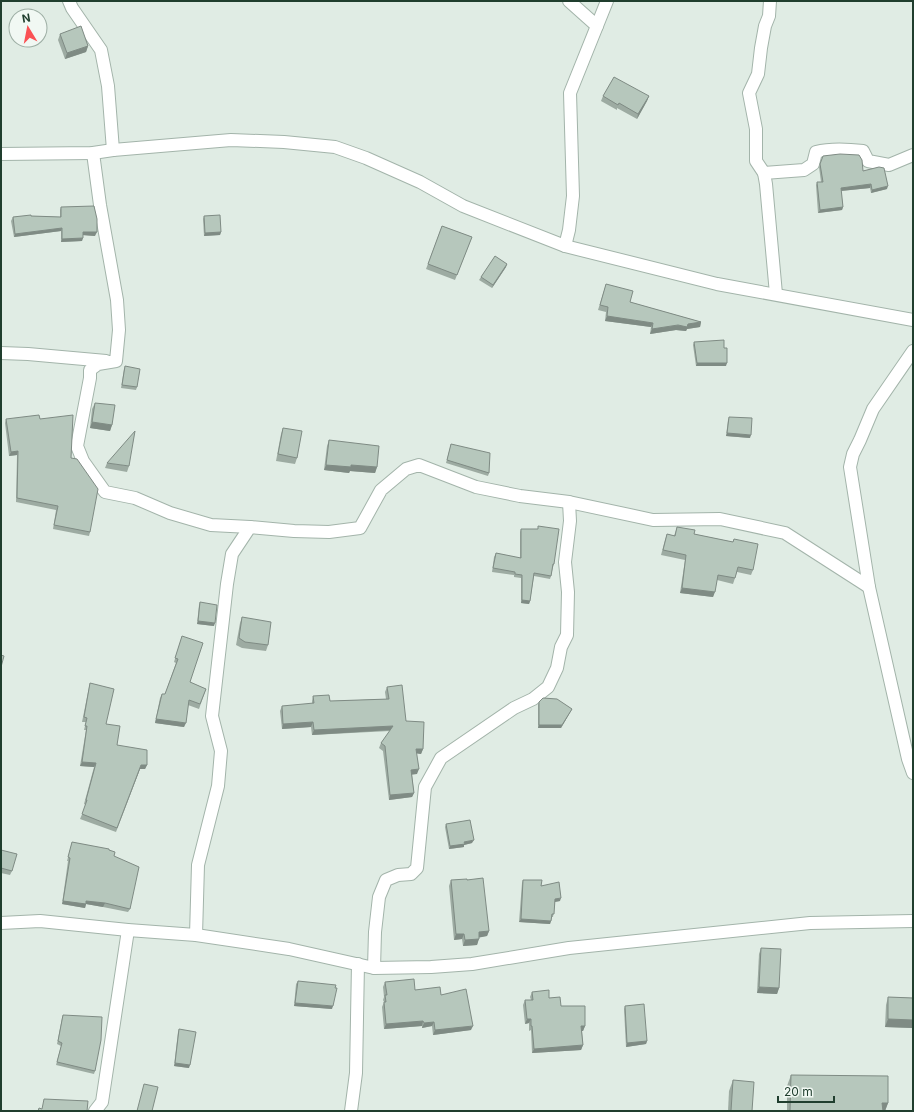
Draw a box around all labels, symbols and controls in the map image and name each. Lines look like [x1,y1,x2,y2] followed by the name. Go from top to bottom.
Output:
[8,8,48,48] north arrow
[21,11,32,26] text: N
[778,1078,834,1104] scale bar
[784,1084,813,1099] text: 20 m

